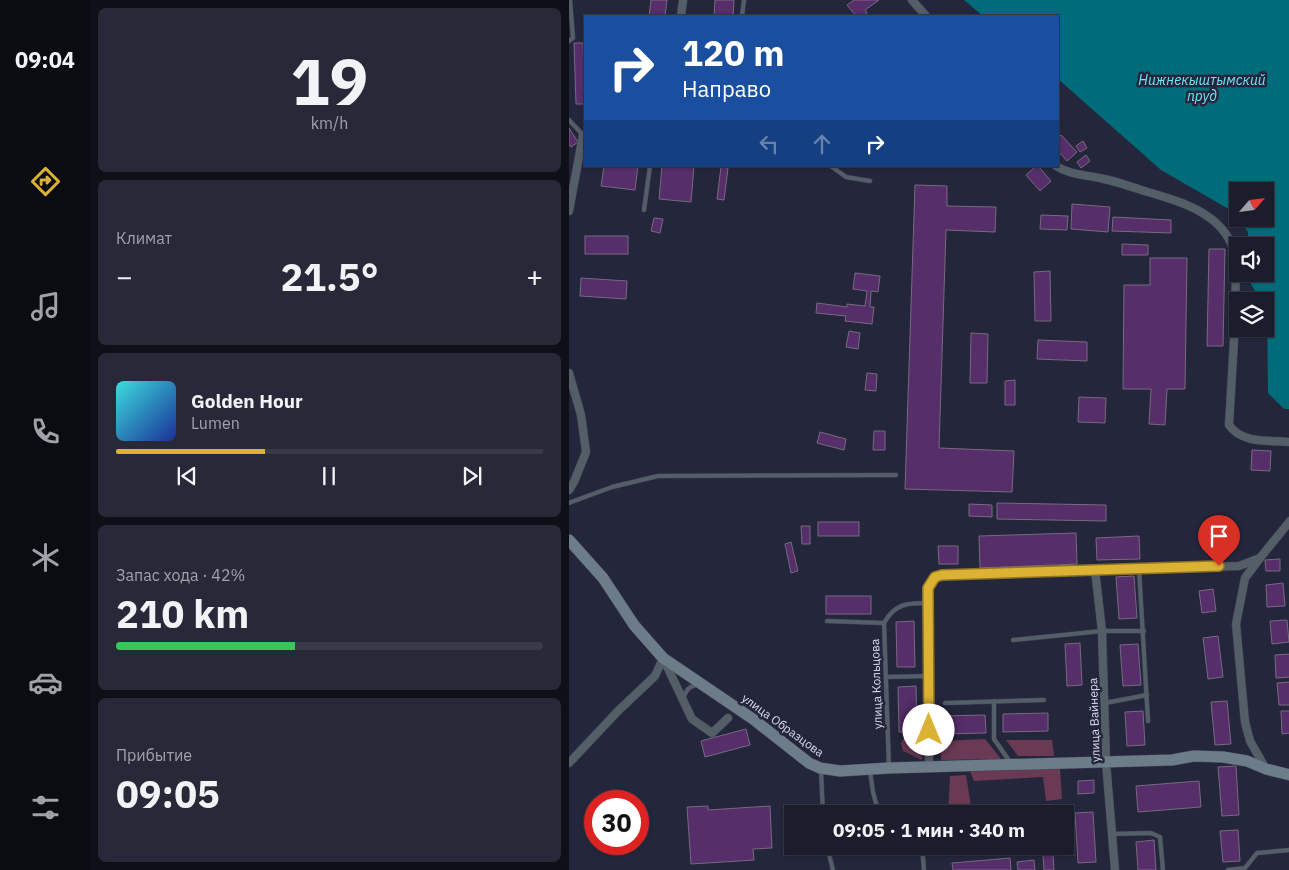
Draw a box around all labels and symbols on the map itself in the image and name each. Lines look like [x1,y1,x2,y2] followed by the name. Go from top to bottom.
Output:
[1138,71,1266,105] water label: Нижнекыштымский пруд
[1229,182,1274,228] north arrow
[1198,515,1240,566] pin
[867,638,885,729] street label: улица Кольцова
[1085,677,1103,762] street label: улица Вайнера
[739,690,827,760] street label: улица Образцова
[902,703,954,755] position arrow
[584,790,649,855] speed limit sign: 30

